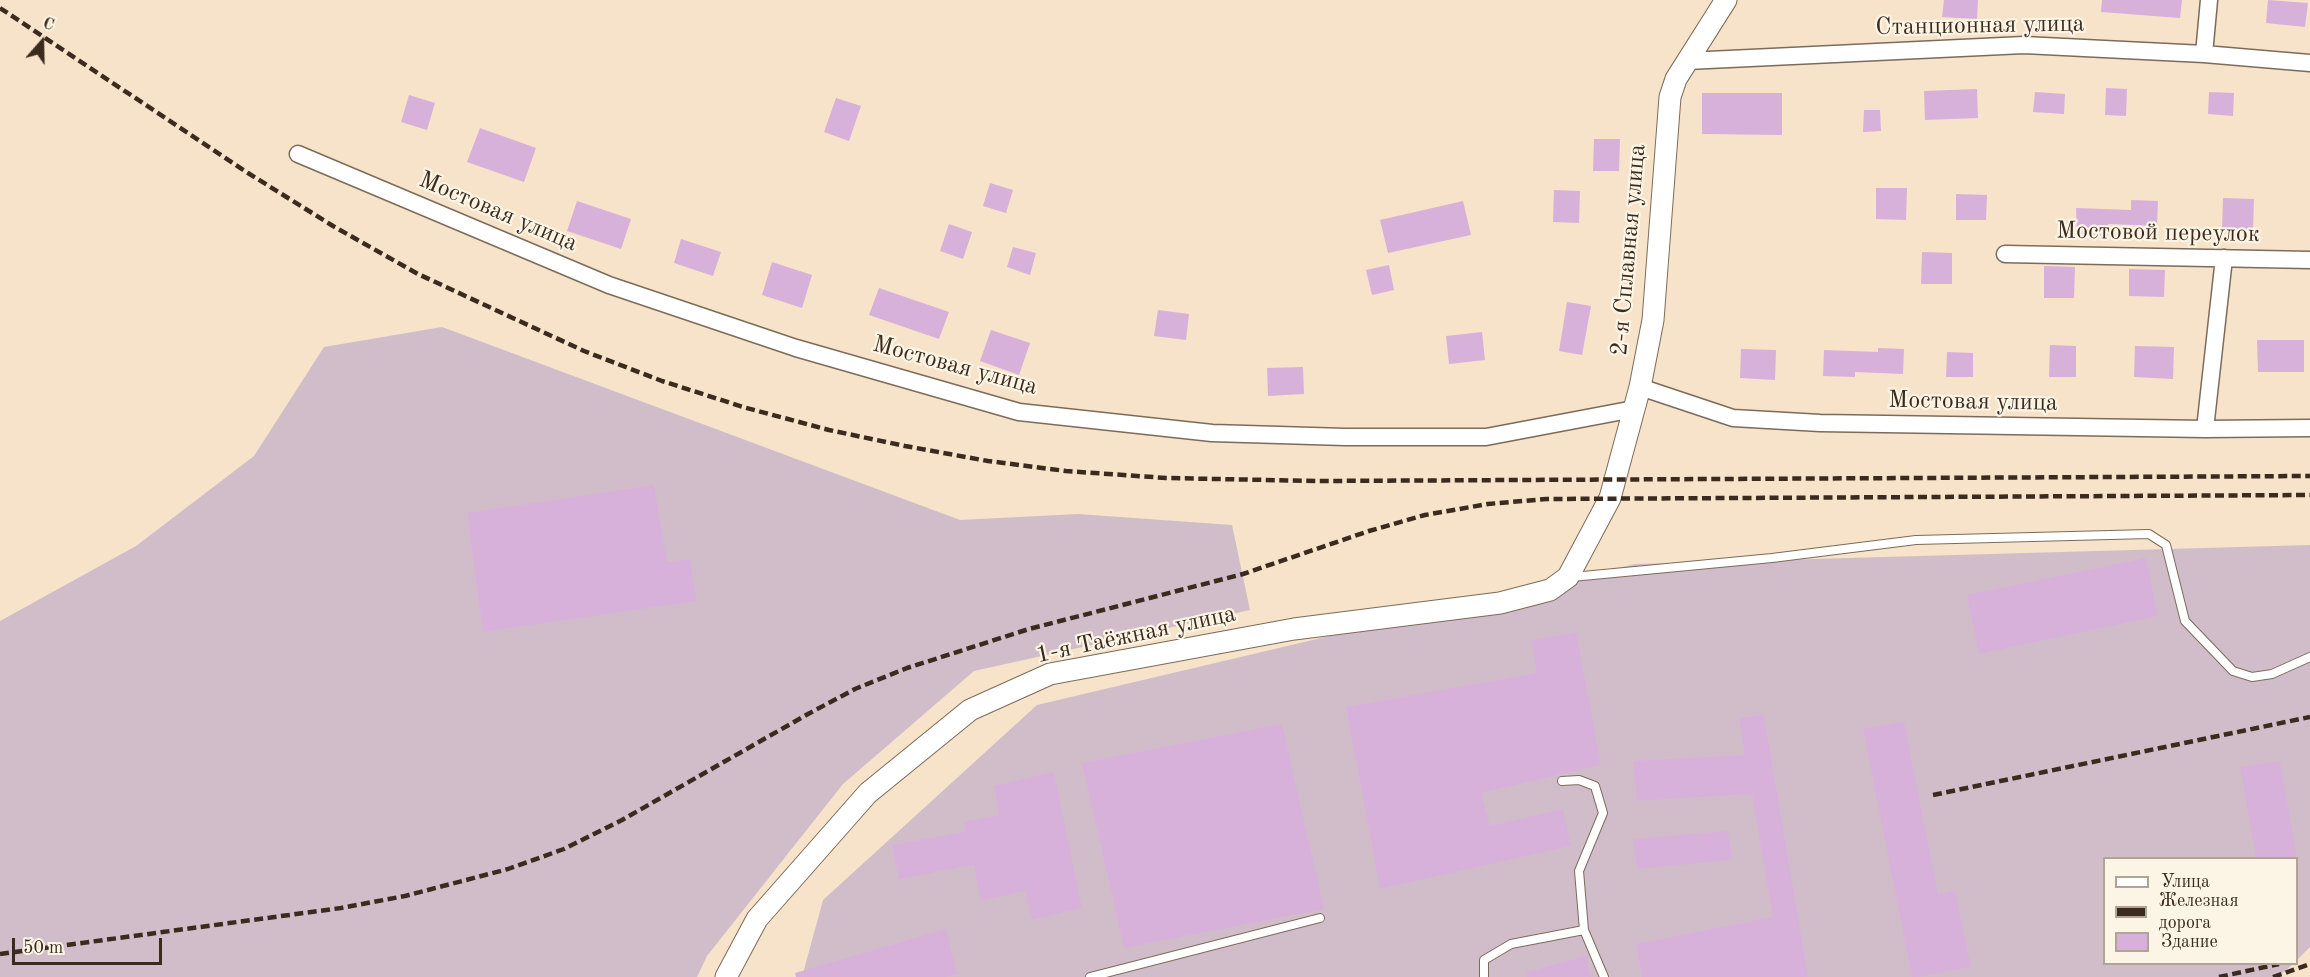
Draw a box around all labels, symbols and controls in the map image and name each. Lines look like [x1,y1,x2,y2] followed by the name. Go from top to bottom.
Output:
[1875,10,2085,42] street label: Станционная улица
[12,12,72,72] north arrow
[40,16,56,34] text: С
[1605,143,1653,357] street label: 2-я Сплавная улица
[414,166,582,258] street label: Мостовая улица
[2056,217,2260,249] street label: Мостовой переулок
[869,330,1041,402] street label: Мостовая улица
[1888,386,2058,418] street label: Мостовая улица
[1033,600,1239,670] street label: 1-я Таёжная улица
[2103,857,2298,965] legend
[2161,873,2210,891] text: Улица
[2159,892,2239,932] text: Железная дорога
[15,926,165,964] scale bar
[2161,933,2218,951] text: Здание
[23,939,63,957] text: 50 m

